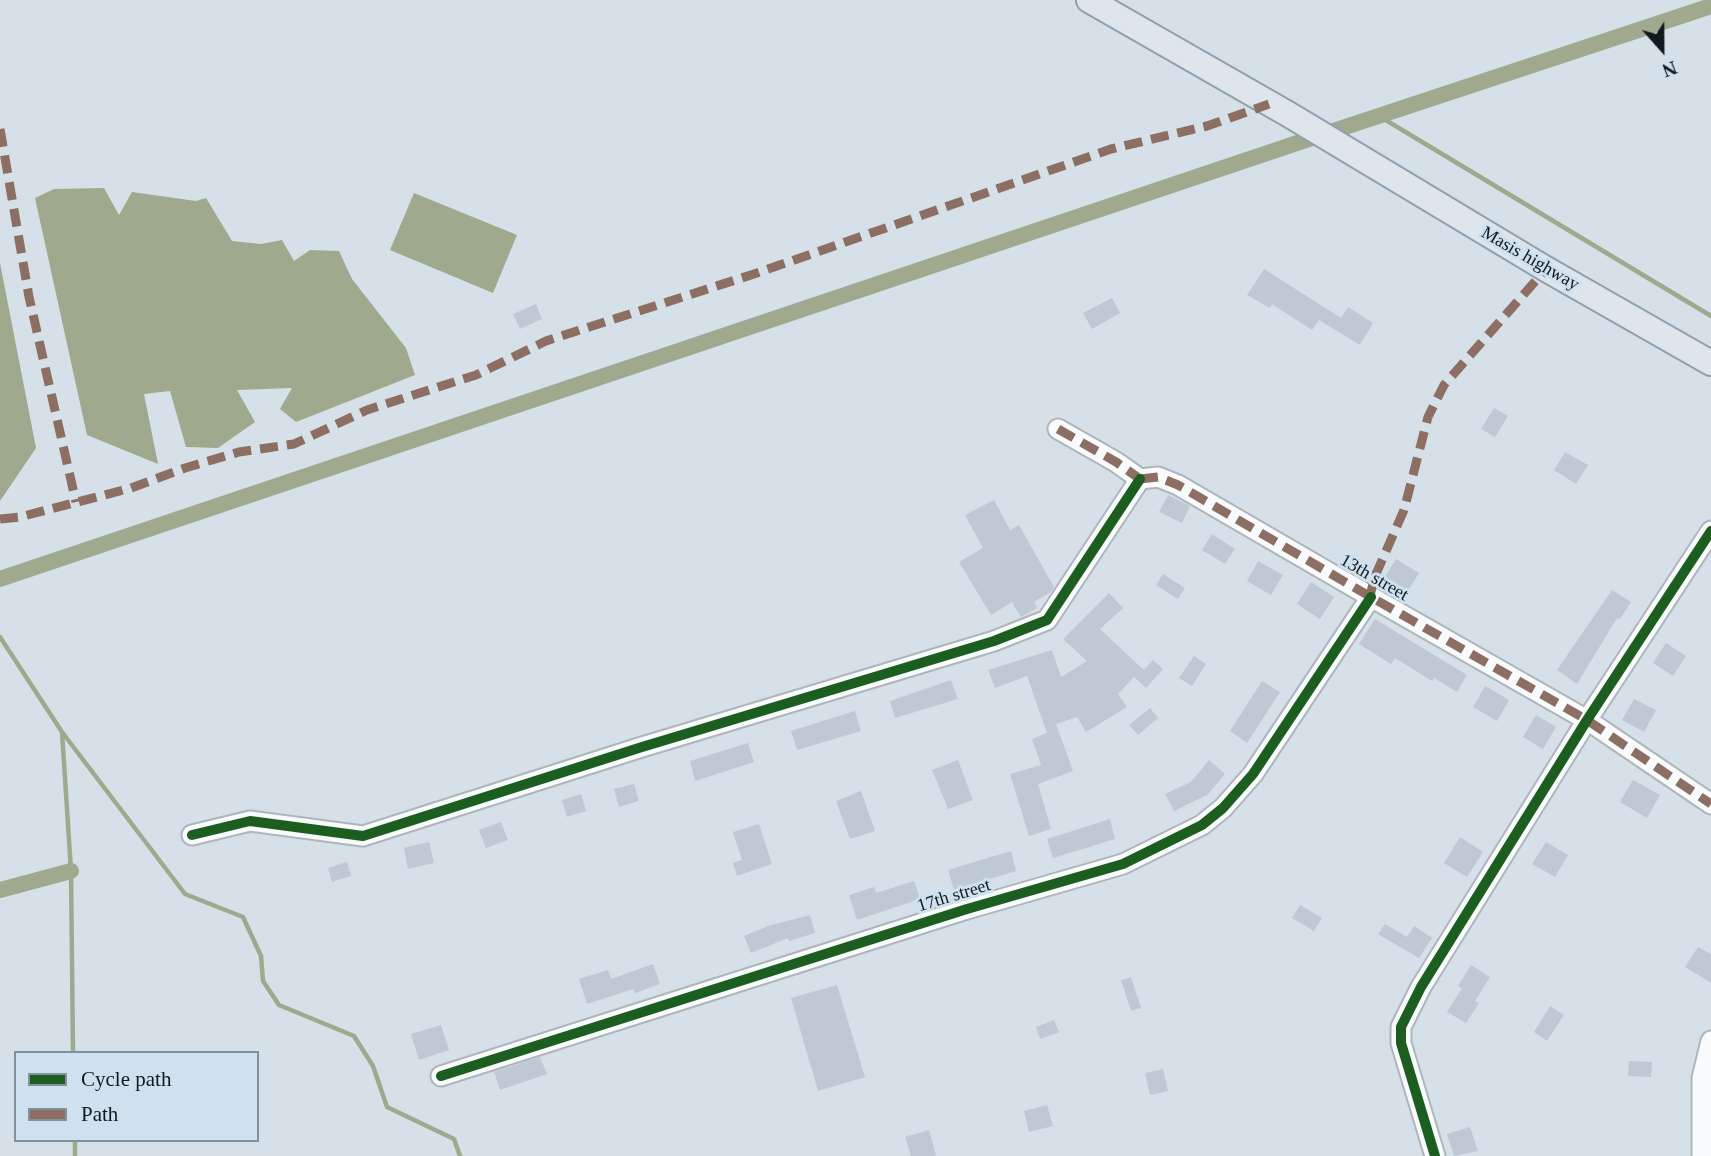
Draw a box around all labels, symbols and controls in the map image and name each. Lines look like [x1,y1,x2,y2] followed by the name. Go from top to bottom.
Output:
[1627,14,1697,84] north arrow
[1660,57,1680,81] text: N
[1477,222,1583,296] street label: Masis highway
[1336,550,1412,606] street label: 13th street
[915,875,993,917] street label: 17th street
[14,1051,259,1142] legend
[81,1067,171,1091] text: Cycle path
[81,1102,118,1126] text: Path

